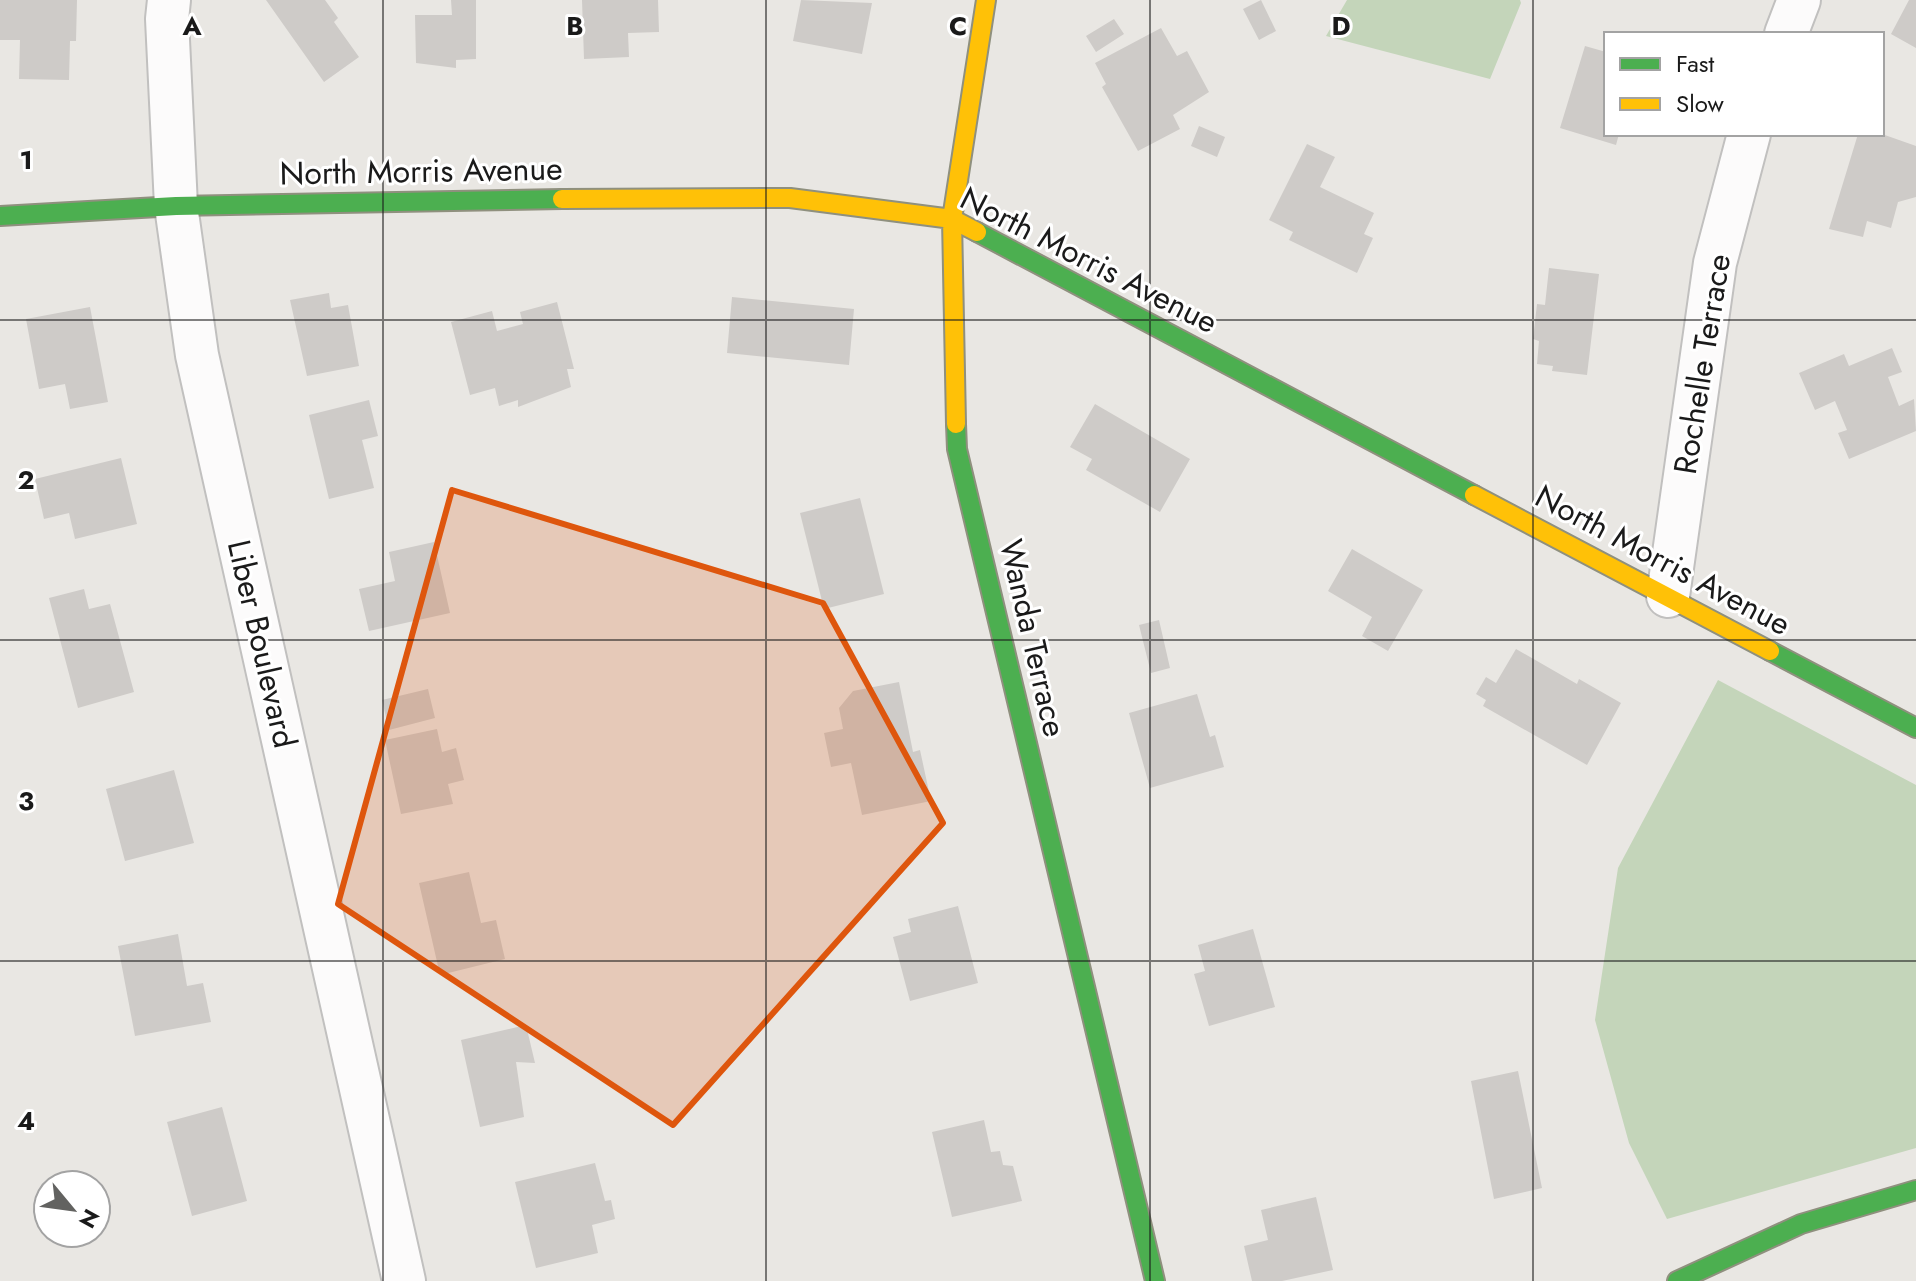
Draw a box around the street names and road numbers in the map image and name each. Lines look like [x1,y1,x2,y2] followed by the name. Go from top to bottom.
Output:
[279,146,563,196] street label: North Morris Avenue
[952,175,1226,345] street label: North Morris Avenue
[1662,251,1742,477] street label: Rochelle Terrace
[1527,473,1799,647] street label: North Morris Avenue
[216,535,308,753] street label: Liber Boulevard
[988,535,1078,741] street label: Wanda Terrace

